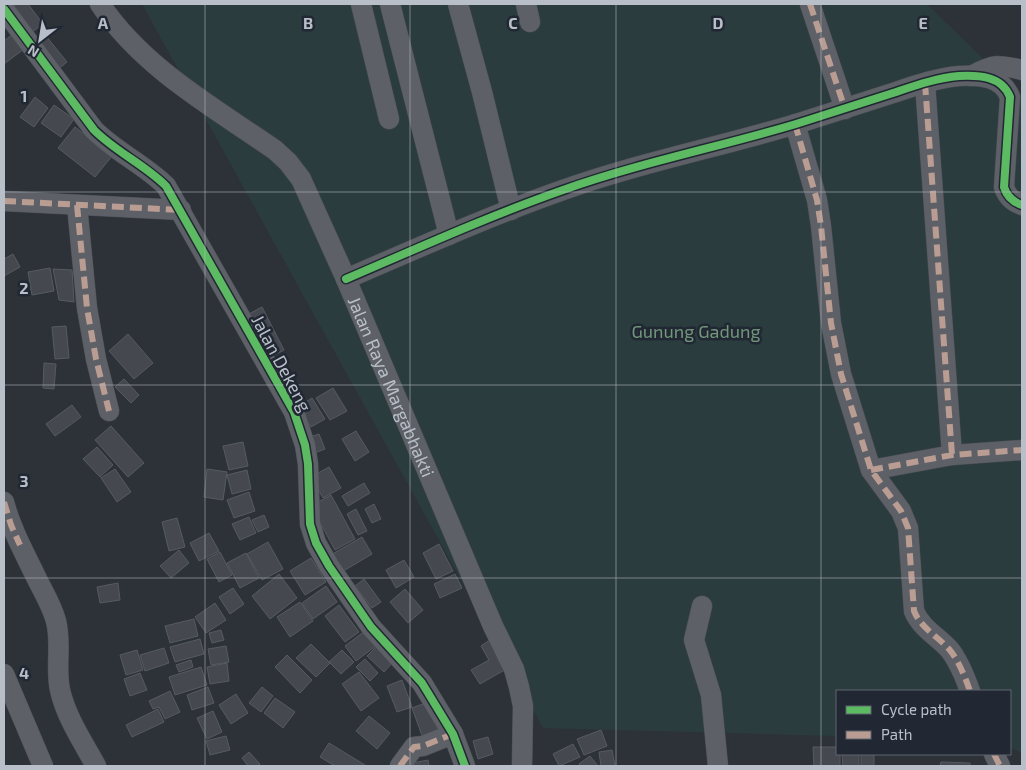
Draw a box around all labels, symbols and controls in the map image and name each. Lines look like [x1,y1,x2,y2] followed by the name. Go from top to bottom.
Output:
[98,13,109,32] text: A
[303,13,313,32] text: B
[508,13,518,32] text: C
[713,13,724,32] text: D
[918,13,928,32] text: E
[15,15,65,65] north arrow
[24,42,42,61] text: N
[21,86,27,105] text: 1
[19,278,29,297] text: 2
[344,293,440,480] street label: Jalan Raya Margabhakti
[247,311,317,415] street label: Jalan Dekeng
[631,320,761,342] park label: Gunung Gadung
[19,471,29,490] text: 3
[19,663,29,682] text: 4
[836,690,1011,755] legend
[881,700,952,718] text: Cycle path
[881,725,912,743] text: Path

